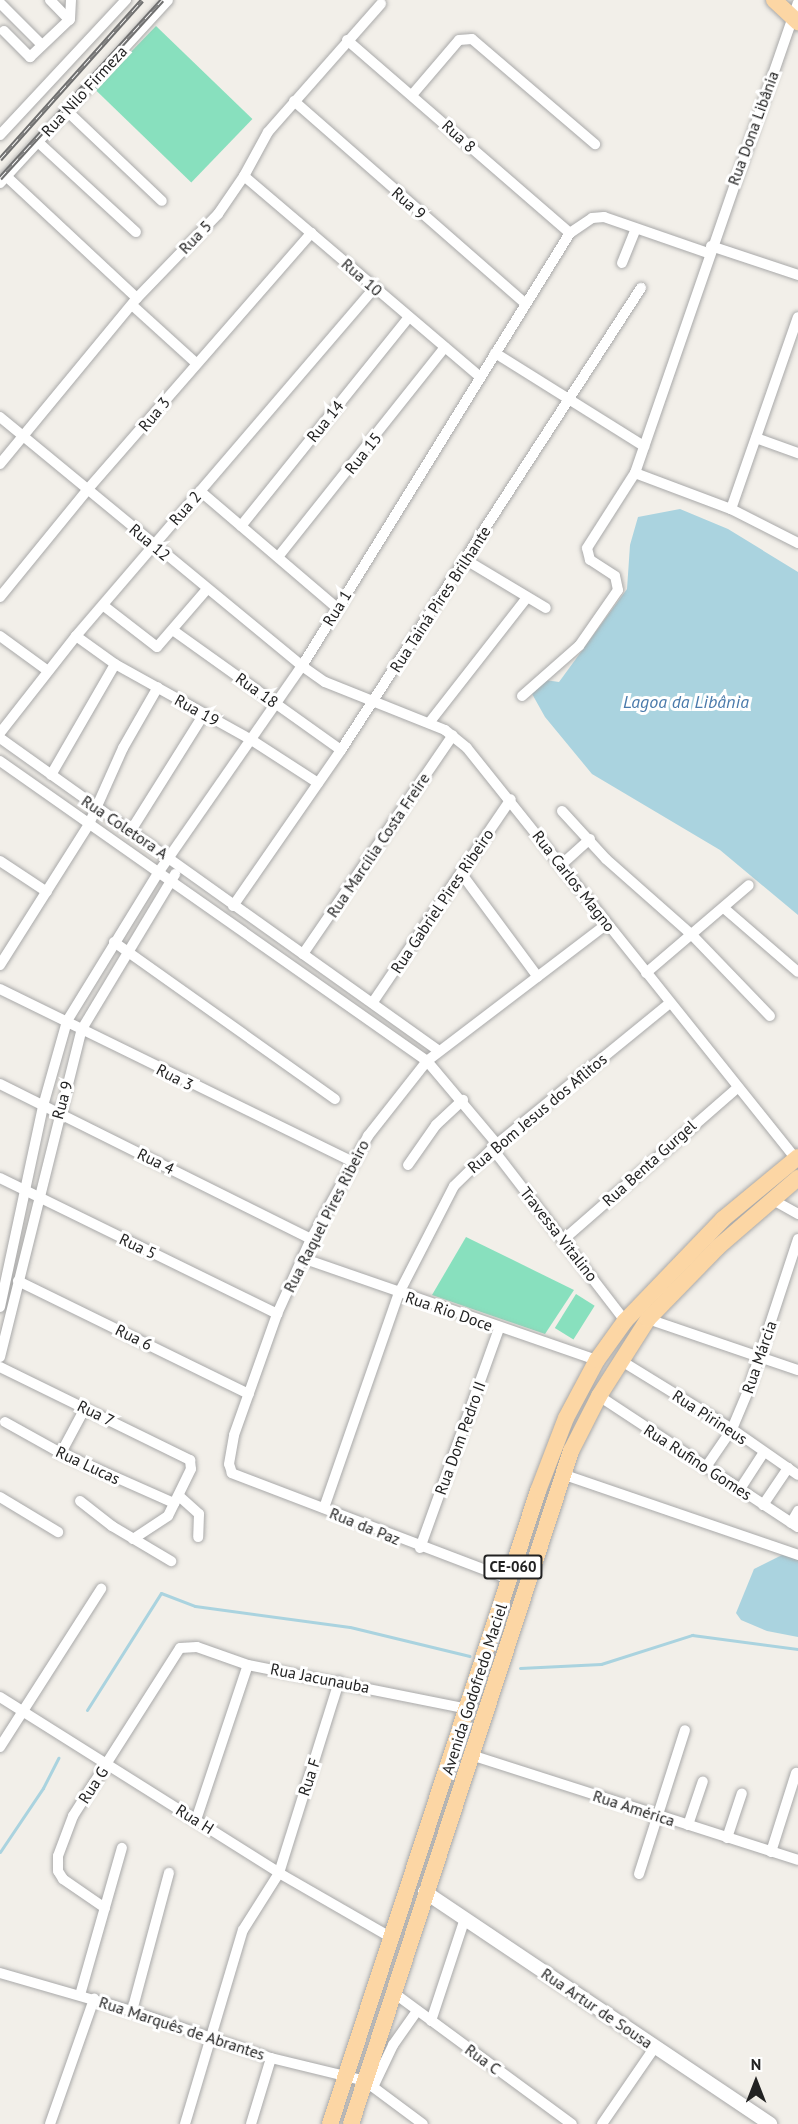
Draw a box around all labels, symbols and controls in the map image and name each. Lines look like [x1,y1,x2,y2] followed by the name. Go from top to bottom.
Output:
[37,42,131,140] street label: Rua Nilo Firmeza
[723,68,783,188] street label: Rua Dona Libânia
[438,116,480,156] street label: Rua 8
[388,183,430,223] street label: Rua 9
[175,216,215,258] street label: Rua 5
[338,254,386,300] street label: Rua 10
[134,393,174,435] street label: Rua 3
[303,396,347,446] street label: Rua 14
[341,428,385,478] street label: Rua 15
[165,487,205,529] street label: Rua 2
[126,519,174,565] street label: Rua 12
[385,522,495,676] street label: Rua Tainá Pires Brilhante
[319,586,355,630] street label: Rua 1
[232,668,282,712] street label: Rua 18
[172,690,222,730] street label: Rua 19
[623,691,749,713] water label: Lagoa da Libânia
[322,769,434,921] street label: Rua Marcília Costa Freire
[78,791,172,863] street label: Rua Coletora A
[386,825,498,977] street label: Rua Gabriel Pires Ribeiro
[529,827,619,935] street label: Rua Carlos Magno
[463,1049,611,1177] street label: Rua Bom Jesus dos Aflitos
[153,1060,197,1094] street label: Rua 3
[48,1079,76,1121] street label: Rua 9
[598,1116,700,1210] street label: Rua Benta Gurgel
[279,1137,373,1295] street label: Rua Raquel Pires Ribeiro
[134,1144,178,1178] street label: Rua 4
[516,1183,602,1285] street label: Travessa Vitalino
[116,1229,160,1263] street label: Rua 5
[403,1287,495,1335] street label: Rua Rio Doce
[738,1318,780,1396] street label: Rua Márcia
[112,1320,156,1354] street label: Rua 6
[431,1379,489,1497] street label: Rua Dom Pedro II
[669,1386,751,1448] street label: Rua Pirineus
[74,1396,118,1430] street label: Rua 7
[641,1420,755,1504] street label: Rua Rufino Gomes
[53,1442,123,1488] street label: Rua Lucas
[327,1503,403,1549] street label: Rua da Paz
[483,1555,543,1579] road number: CE-060
[437,1601,511,1777] street label: Avenida Godofredo Maciel
[269,1659,371,1697] street label: Rua Jacunauba
[294,1756,324,1798] street label: Rua F
[74,1763,112,1807] street label: Rua G
[590,1786,678,1830] street label: Rua América
[173,1800,217,1838] street label: Rua H
[537,1964,657,2052] street label: Rua Artur de Sousa
[96,1992,268,2064] street label: Rua Marquês de Abrantes
[461,2040,505,2078] street label: Rua C
[726,2052,786,2112] north arrow
[751,2054,761,2074] text: N

